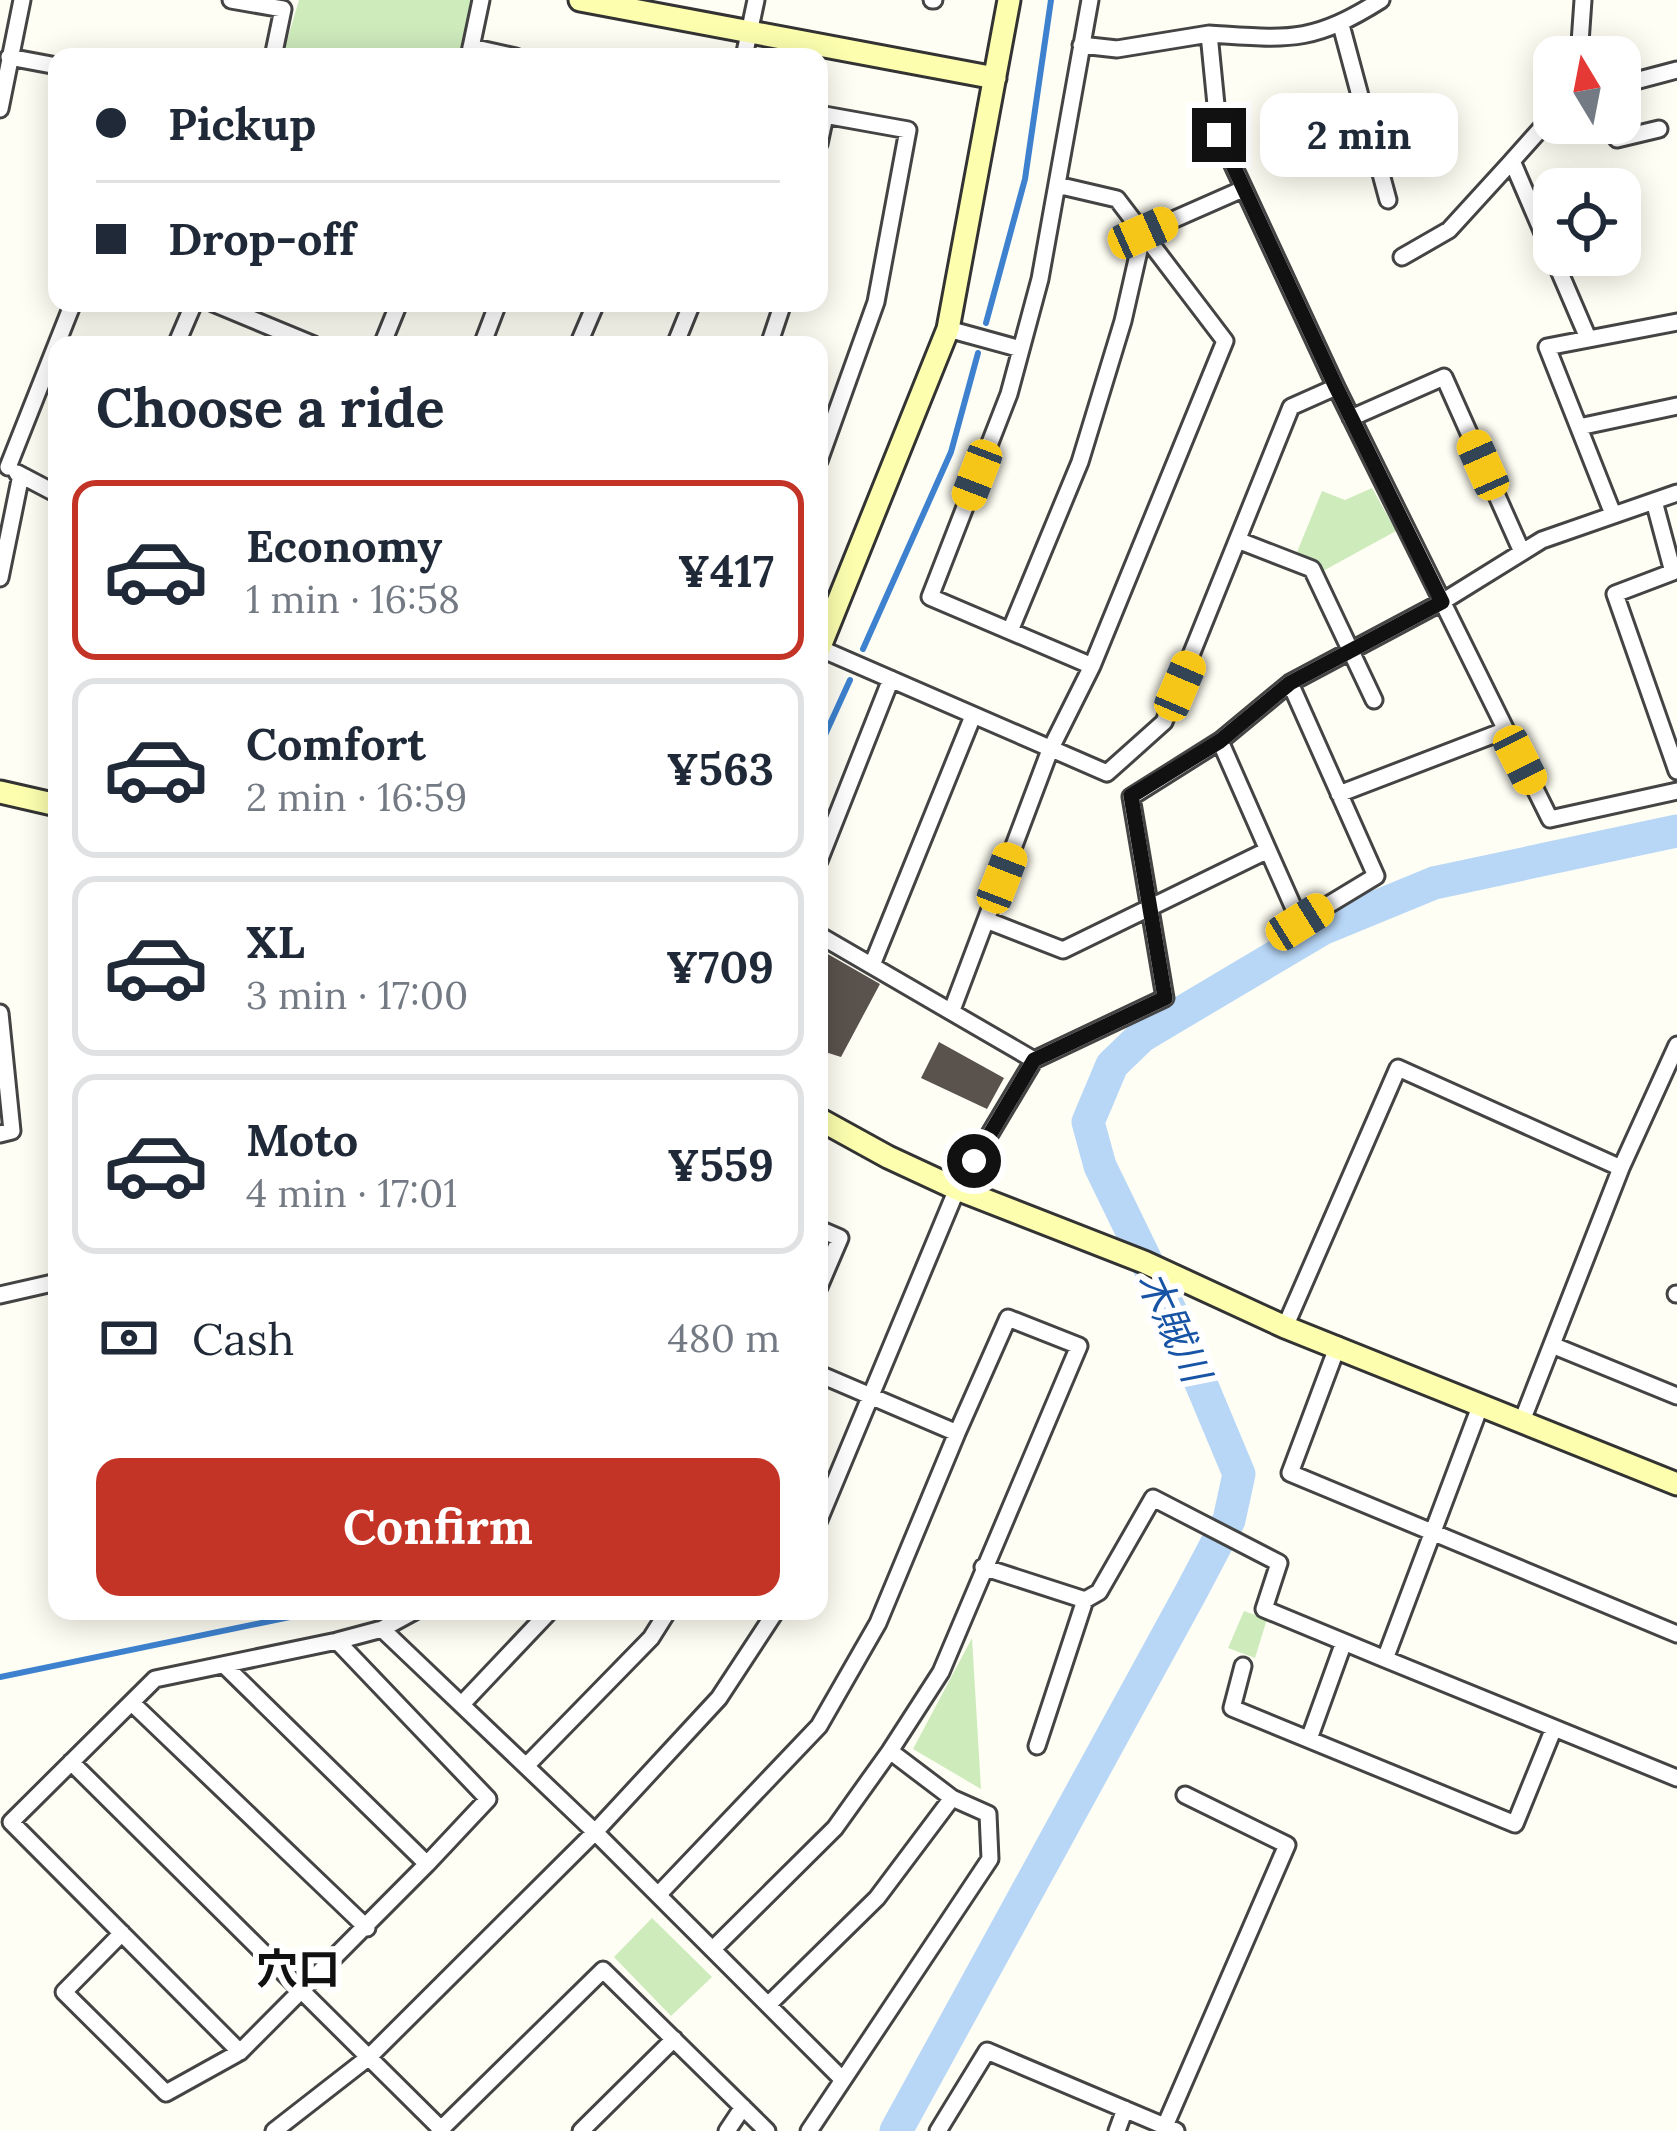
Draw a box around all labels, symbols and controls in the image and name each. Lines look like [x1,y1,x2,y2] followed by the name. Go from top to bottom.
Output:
[1533,36,1641,144] north arrow
[1533,36,1641,276] map controls
[1261,93,1459,177] callout: 2 min
[168,95,316,152] text: Pickup
[1192,108,1246,162] route end
[1307,110,1411,160] text: 2 min
[1533,168,1641,276] button: locate
[1103,202,1183,264] car
[168,210,355,267] text: Drop-off
[96,373,445,442] text: Choose a ride
[1452,425,1514,505] car
[947,435,1007,515] car
[102,516,210,624] icon: car
[246,517,442,574] text: Economy
[678,542,774,599] text: ¥417
[246,574,460,624] text: 1 min · 16:58
[1149,646,1211,726] car
[102,714,210,822] icon: car
[246,715,426,772] text: Comfort
[1488,720,1552,800] car
[666,740,774,797] text: ¥563
[246,772,467,822] text: 2 min · 16:59
[972,838,1032,918] car
[1260,888,1340,956] car
[102,912,210,1020] icon: car
[246,913,305,970] text: XL
[666,938,774,995] text: ¥709
[246,970,468,1020] text: 3 min · 17:00
[102,1110,210,1218] icon: car
[246,1111,358,1168] text: Moto
[947,1134,1001,1188] route start
[667,1136,774,1193] text: ¥559
[246,1168,458,1218] text: 4 min · 17:01
[1127,1262,1223,1393] water label: 木賊川
[96,1305,162,1371] icon: cash
[192,1310,294,1367] text: Cash
[668,1313,780,1363] text: 480 m
[96,1458,780,1596] button: Confirm
[256,1942,340,1996] district label: 穴口

